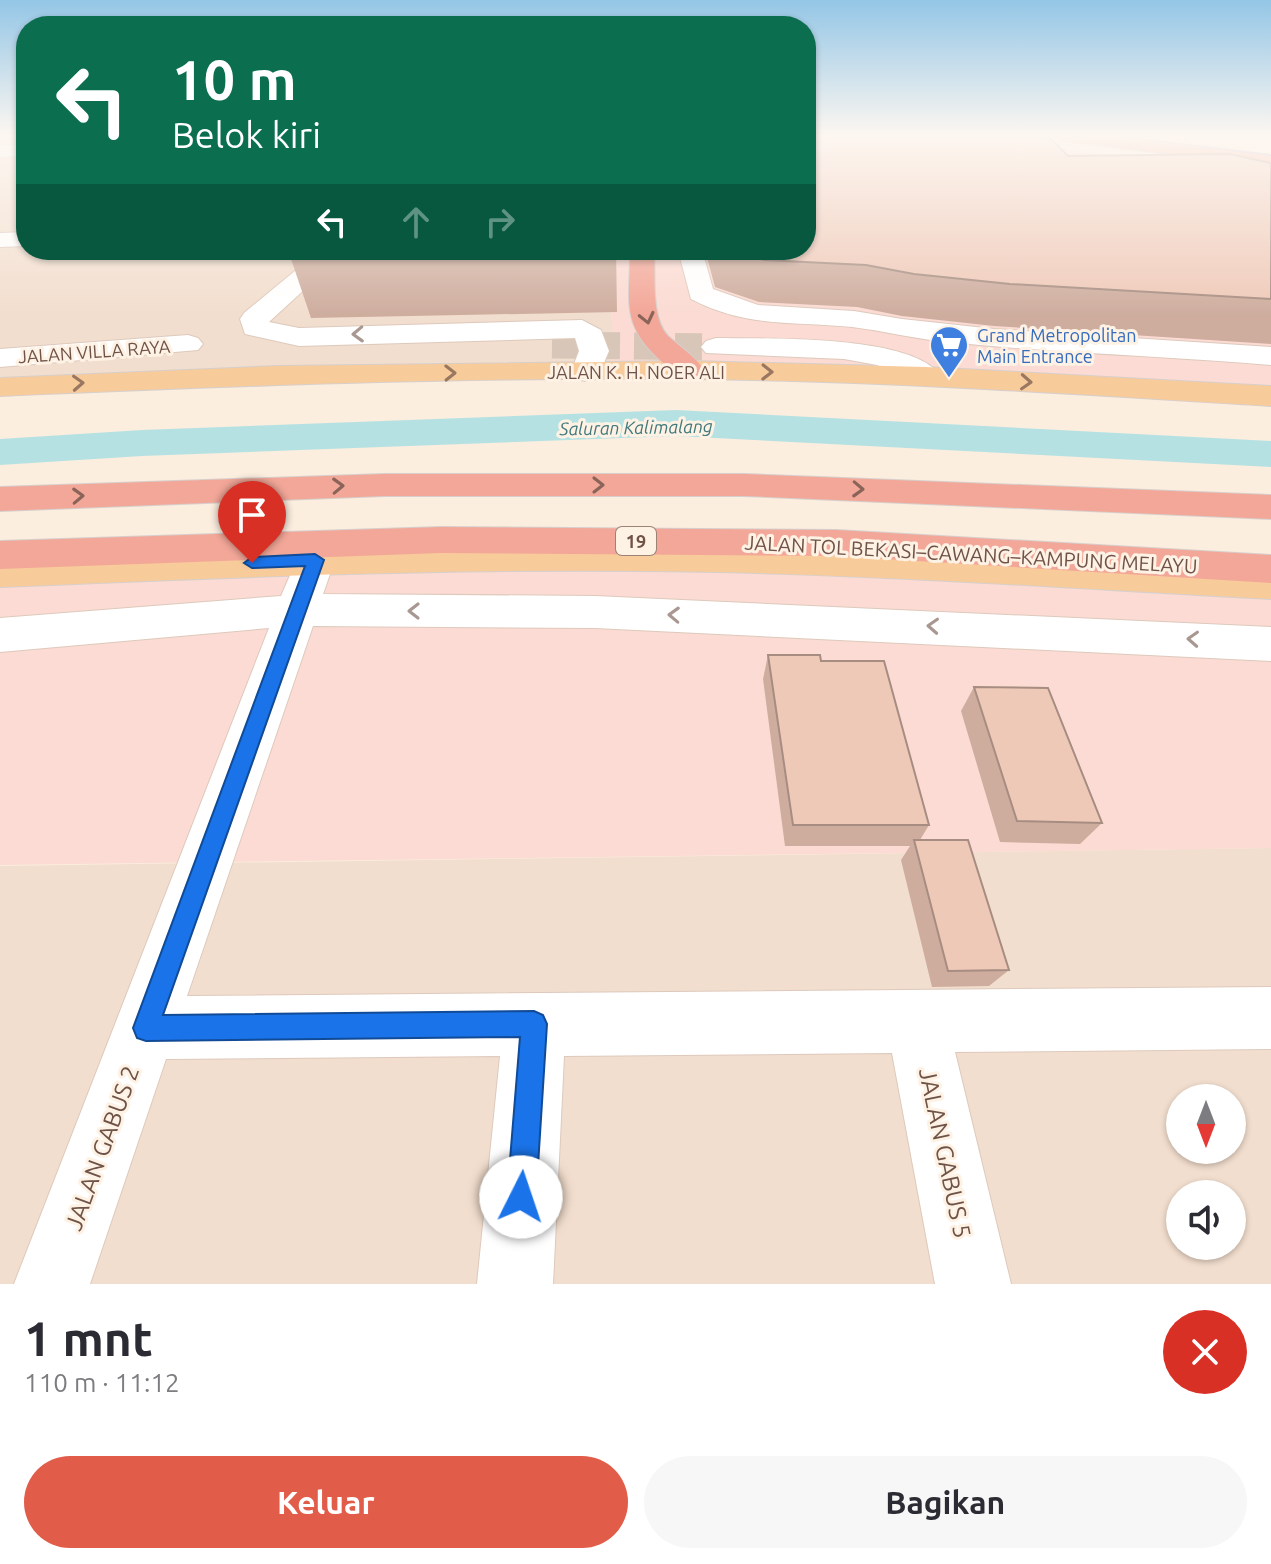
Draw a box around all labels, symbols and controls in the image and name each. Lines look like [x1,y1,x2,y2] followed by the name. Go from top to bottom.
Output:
[40,48,144,152] icon: left
[172,48,297,111] text: 10 m
[172,114,321,155] text: Belok kiri
[310,200,354,244] icon: left
[394,200,438,244] icon: ahead
[478,200,522,244] icon: right
[638,311,655,325] one-way arrow
[928,324,970,379] supermarket icon: Grand Metropolitan Main Entrance
[977,325,1137,366] place label: Grand Metropolitan Main Entrance
[351,326,363,343] one-way arrow
[17,336,171,366] street label: JALAN VILLA RAYA
[547,362,725,382] street label: JALAN K. H. NOER ALI
[761,363,773,381] one-way arrow
[444,365,457,382] one-way arrow
[1020,373,1033,390] one-way arrow
[72,375,85,392] one-way arrow
[558,416,713,438] water label: Saluran Kalimalang
[592,476,605,494] one-way arrow
[332,478,345,495] one-way arrow
[218,481,286,563] pin
[852,481,865,498] one-way arrow
[72,487,85,504] one-way arrow
[230,493,274,537] icon: arrive
[616,527,656,555] road number: 19
[744,531,1198,577] street label: JALAN TOL BEKASI–CAWANG–KAMPUNG MELAYU
[407,602,420,620] one-way arrow
[667,606,680,623] one-way arrow
[926,617,939,634] one-way arrow
[1186,631,1199,648] one-way arrow
[60,1062,144,1234] street label: JALAN GABUS 2
[914,1065,976,1241] street label: JALAN GABUS 5
[1166,1084,1246,1164] north arrow
[1166,1084,1246,1260] map controls
[479,1155,563,1239] position arrow
[1166,1180,1246,1260] button: sound
[1163,1310,1247,1394] button: close
[24,1311,153,1365] text: 1 mnt
[24,1368,180,1397] text: 110 m · 11:12
[24,1456,628,1548] button: Keluar
[644,1456,1247,1548] button: Bagikan

